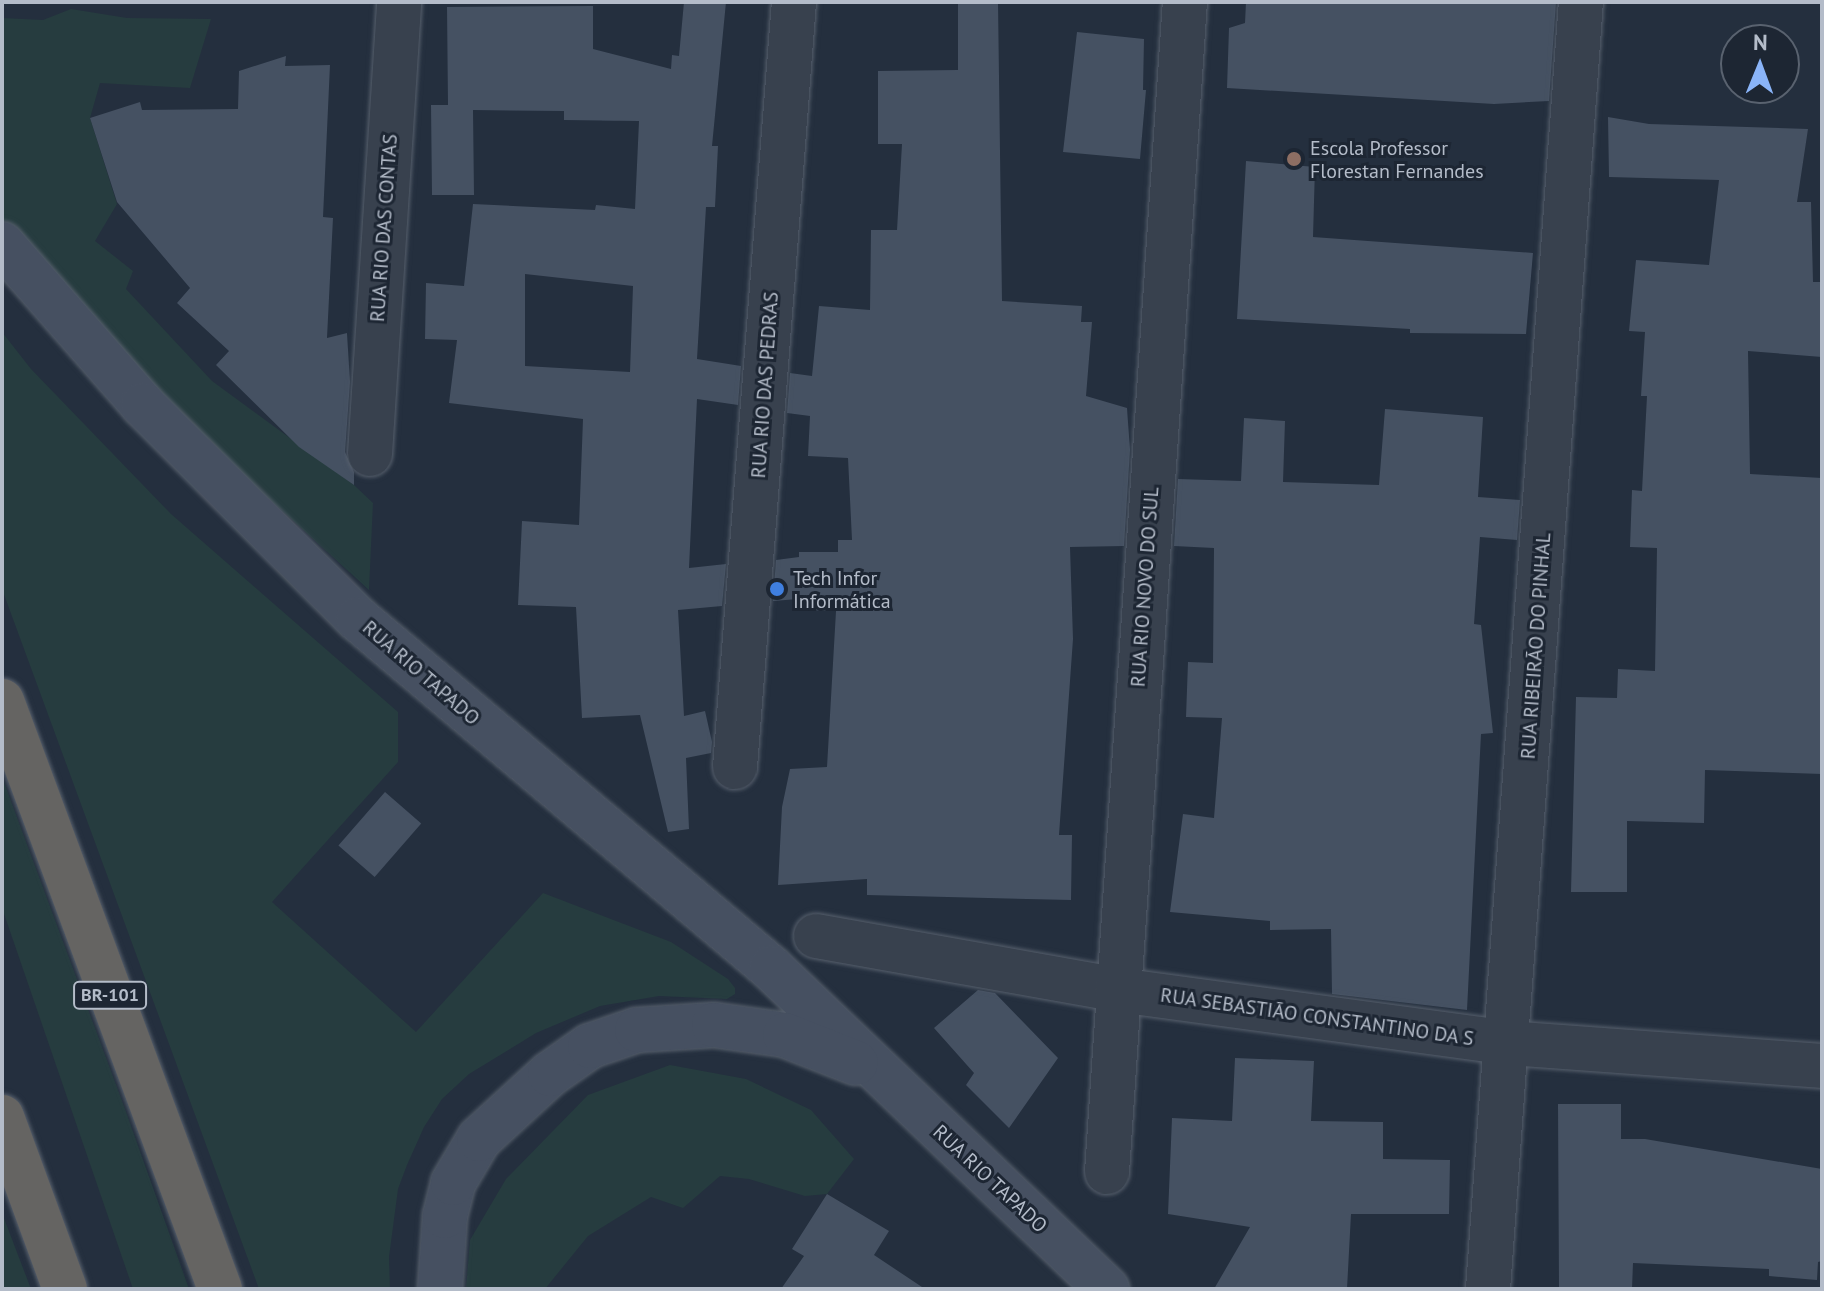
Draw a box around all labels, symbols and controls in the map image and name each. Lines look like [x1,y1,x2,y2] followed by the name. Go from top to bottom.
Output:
[1720,24,1800,104] north arrow
[1753,28,1768,56] text: N
[365,133,403,323] street label: RUA RIO DAS CONTAS
[1310,136,1484,183] place label: Escola Professor Florestan Fernandes
[1285,150,1303,168] marker: Escola Professor Florestan Fernandes
[746,291,784,479] street label: RUA RIO DAS PEDRAS
[1126,486,1164,688] street label: RUA RIO NOVO DO SUL
[1516,532,1556,760] street label: RUA RIBEIRÃO DO PINHAL
[793,566,891,613] place label: Tech Infor Informática
[768,580,786,598] marker: Tech Infor Informática
[357,615,485,731] street label: RUA RIO TAPADO
[72,981,148,1009] road number: BR-101
[1158,983,1476,1051] street label: RUA SEBASTIÃO CONSTANTINO DA S
[927,1120,1053,1238] street label: RUA RIO TAPADO

